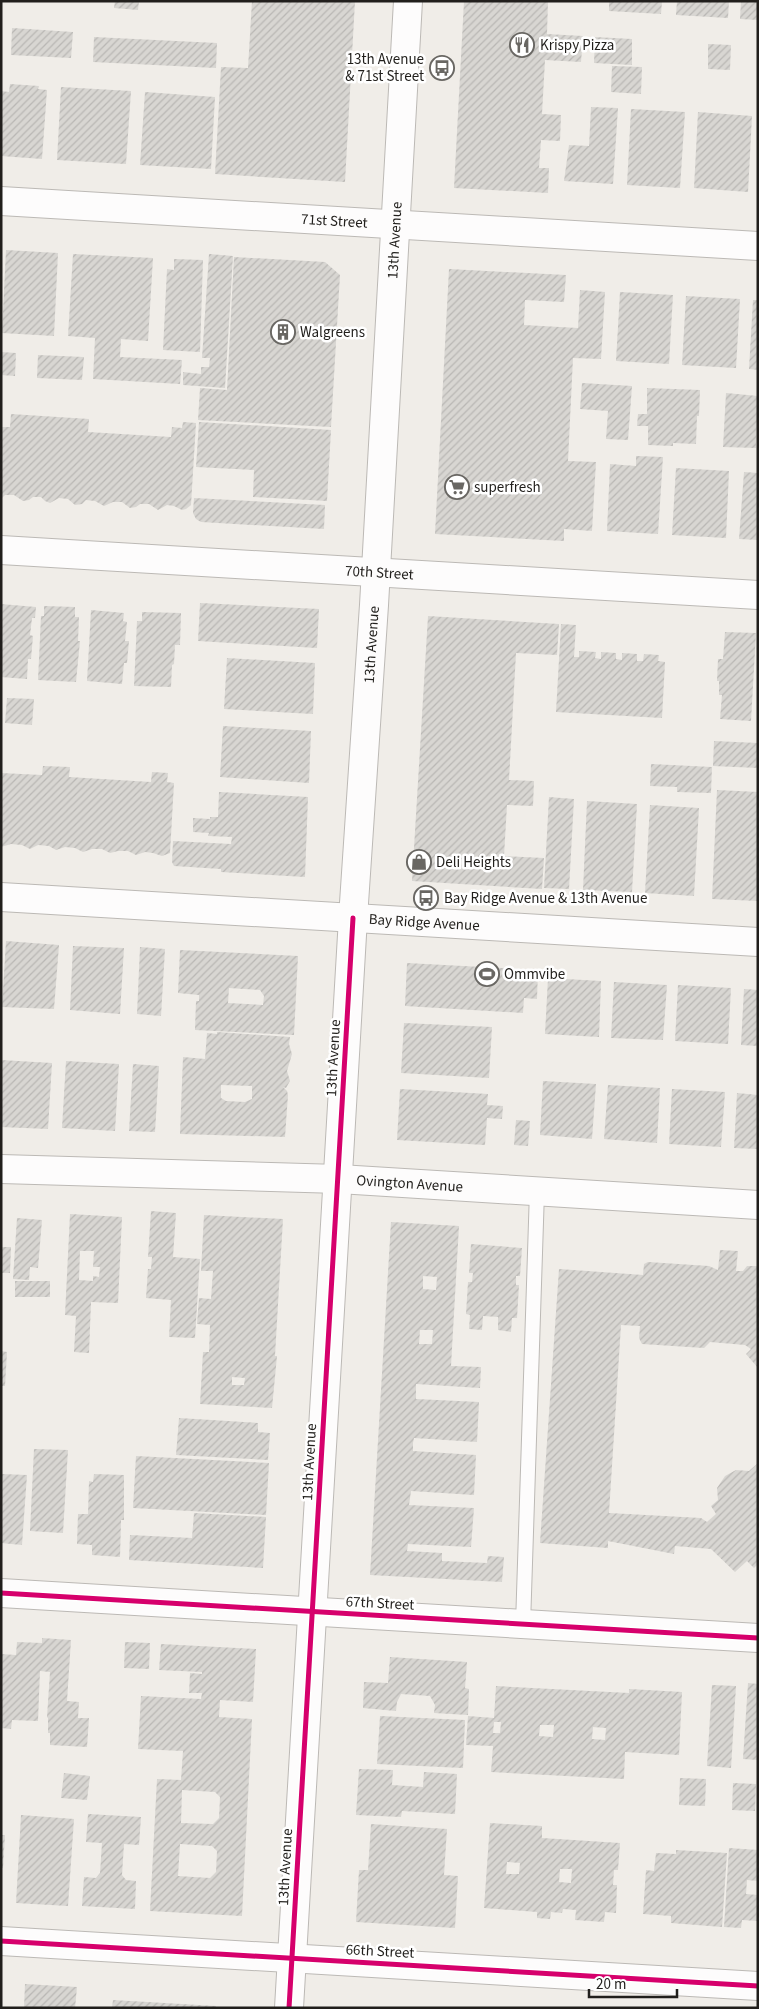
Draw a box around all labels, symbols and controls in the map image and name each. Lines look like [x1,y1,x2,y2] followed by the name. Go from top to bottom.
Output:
[509,32,535,58] restaurant icon: Krispy Pizza
[540,35,614,56] place label: Krispy Pizza
[345,49,424,87] place label: 13th Avenue & 71st Street
[429,55,455,81] bus stop icon: 13th Avenue & 71st Street
[382,201,408,280] street label: 13th Avenue
[300,209,368,234] street label: 71st Street
[270,319,296,345] building icon: Walgreens
[300,322,365,343] place label: Walgreens
[444,474,470,500] supermarket icon: superfresh
[474,477,541,498] place label: superfresh
[344,560,414,586] street label: 70th Street
[359,605,385,684] street label: 13th Avenue
[406,849,432,875] shop icon: Deli Heights
[436,852,511,873] place label: Deli Heights
[413,885,439,911] bus stop icon: Bay Ridge Avenue & 13th Avenue
[444,888,647,909] place label: Bay Ridge Avenue & 13th Avenue
[368,909,480,936] street label: Bay Ridge Avenue
[474,961,500,987] sports icon: Ommvibe
[504,964,565,985] place label: Ommvibe
[321,1019,346,1097] street label: 13th Avenue
[356,1170,464,1198] street label: Ovington Avenue
[297,1423,322,1501] street label: 13th Avenue
[345,1591,415,1616] street label: 67th Street
[273,1828,298,1906] street label: 13th Avenue
[345,1939,415,1964] street label: 66th Street
[589,1966,676,1998] scale bar
[596,1974,626,1995] text: 20 m

